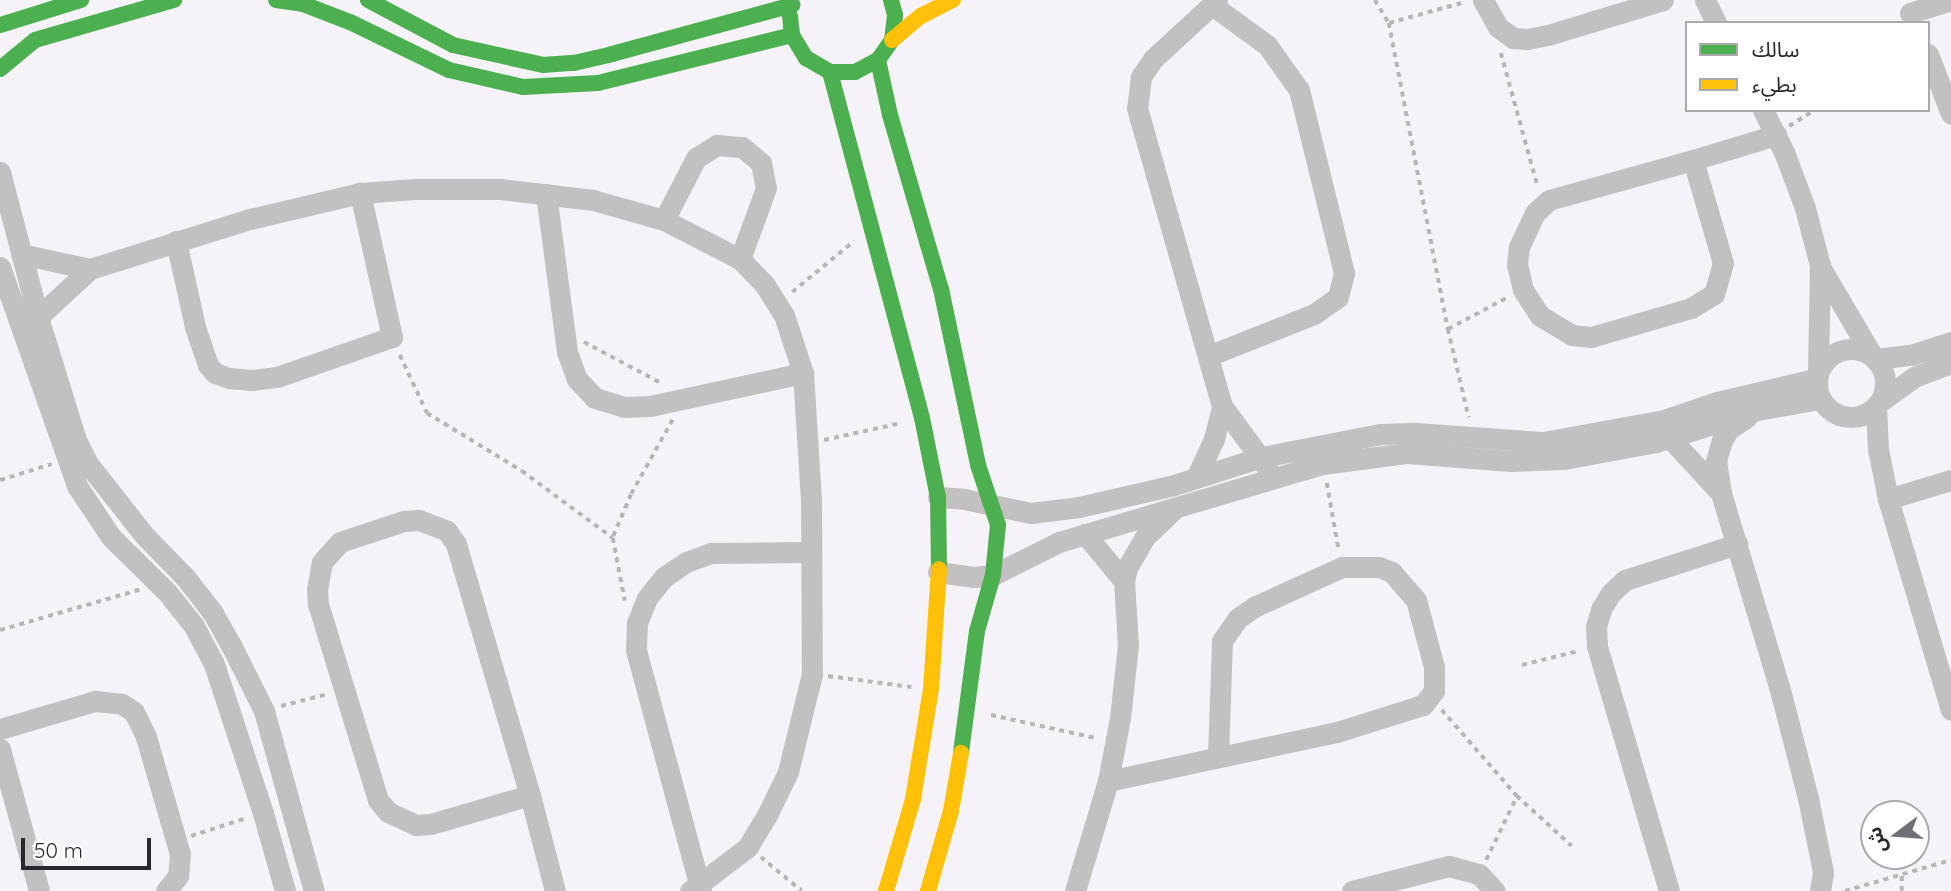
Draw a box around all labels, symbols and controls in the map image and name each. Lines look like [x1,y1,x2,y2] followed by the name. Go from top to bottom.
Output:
[1685,21,1930,112] legend
[1752,36,1799,62] text: سالك
[1752,71,1797,97] text: بطيء
[1860,800,1930,870] north arrow
[24,824,154,868] scale bar
[1862,824,1892,856] text: ش
[34,837,83,863] text: 50 m

